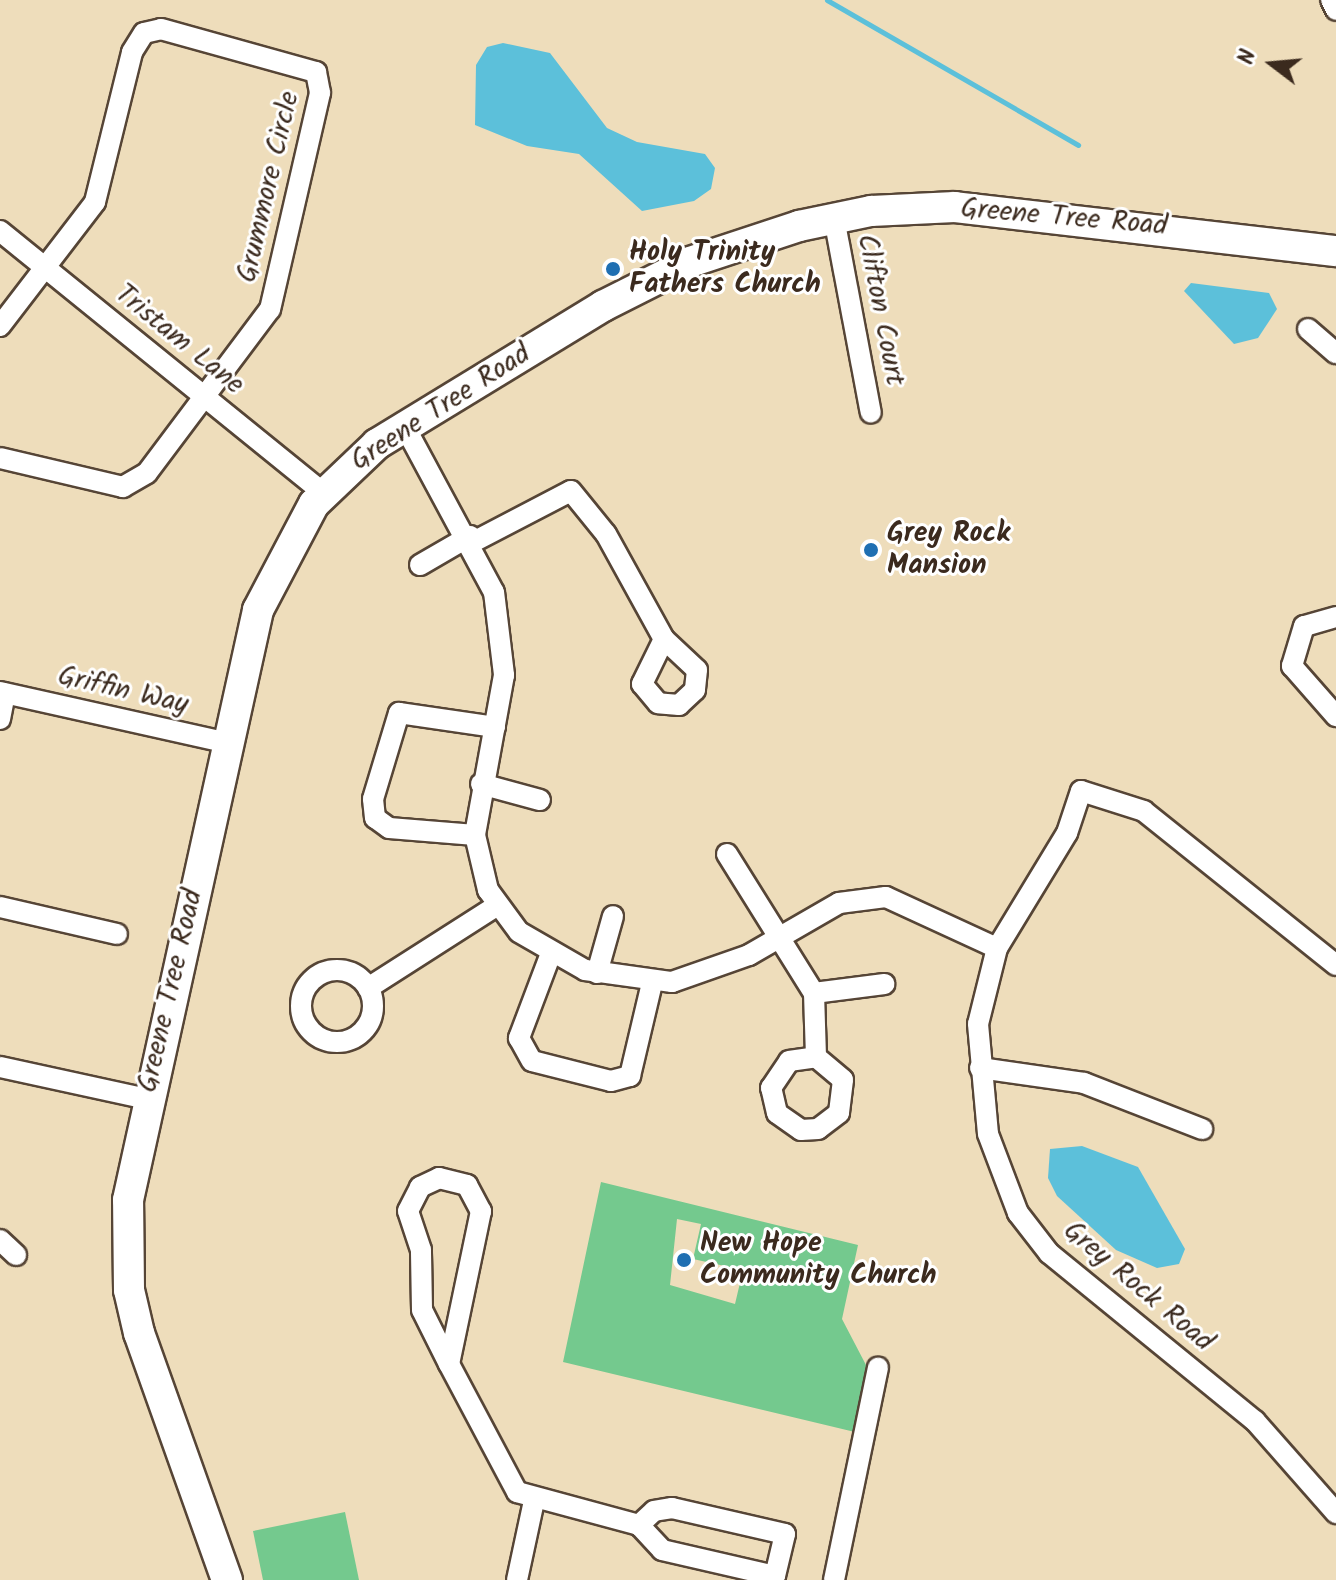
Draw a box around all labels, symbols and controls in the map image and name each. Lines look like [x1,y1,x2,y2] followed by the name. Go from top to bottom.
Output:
[1232,24,1312,104] north arrow
[1230,46,1267,69] text: N
[231,88,307,286] street label: Grummore Circle
[959,192,1169,244] street label: Greene Tree Road
[849,231,911,389] street label: Clifton Court
[629,236,821,302] place label: Holy Trinity Fathers Church
[604,260,622,278] marker: Holy Trinity Fathers Church
[108,278,250,402] street label: Tristam Lane
[345,338,537,478] street label: Greene Tree Road
[887,517,1010,583] place label: Grey Rock Mansion
[862,541,880,559] marker: Grey Rock Mansion
[55,660,191,722] street label: Griffin Way
[131,886,211,1096] street label: Greene Tree Road
[1056,1215,1220,1359] street label: Grey Rock Road
[700,1227,937,1293] place label: New Hope Community Church
[675,1251,693,1269] marker: New Hope Community Church

